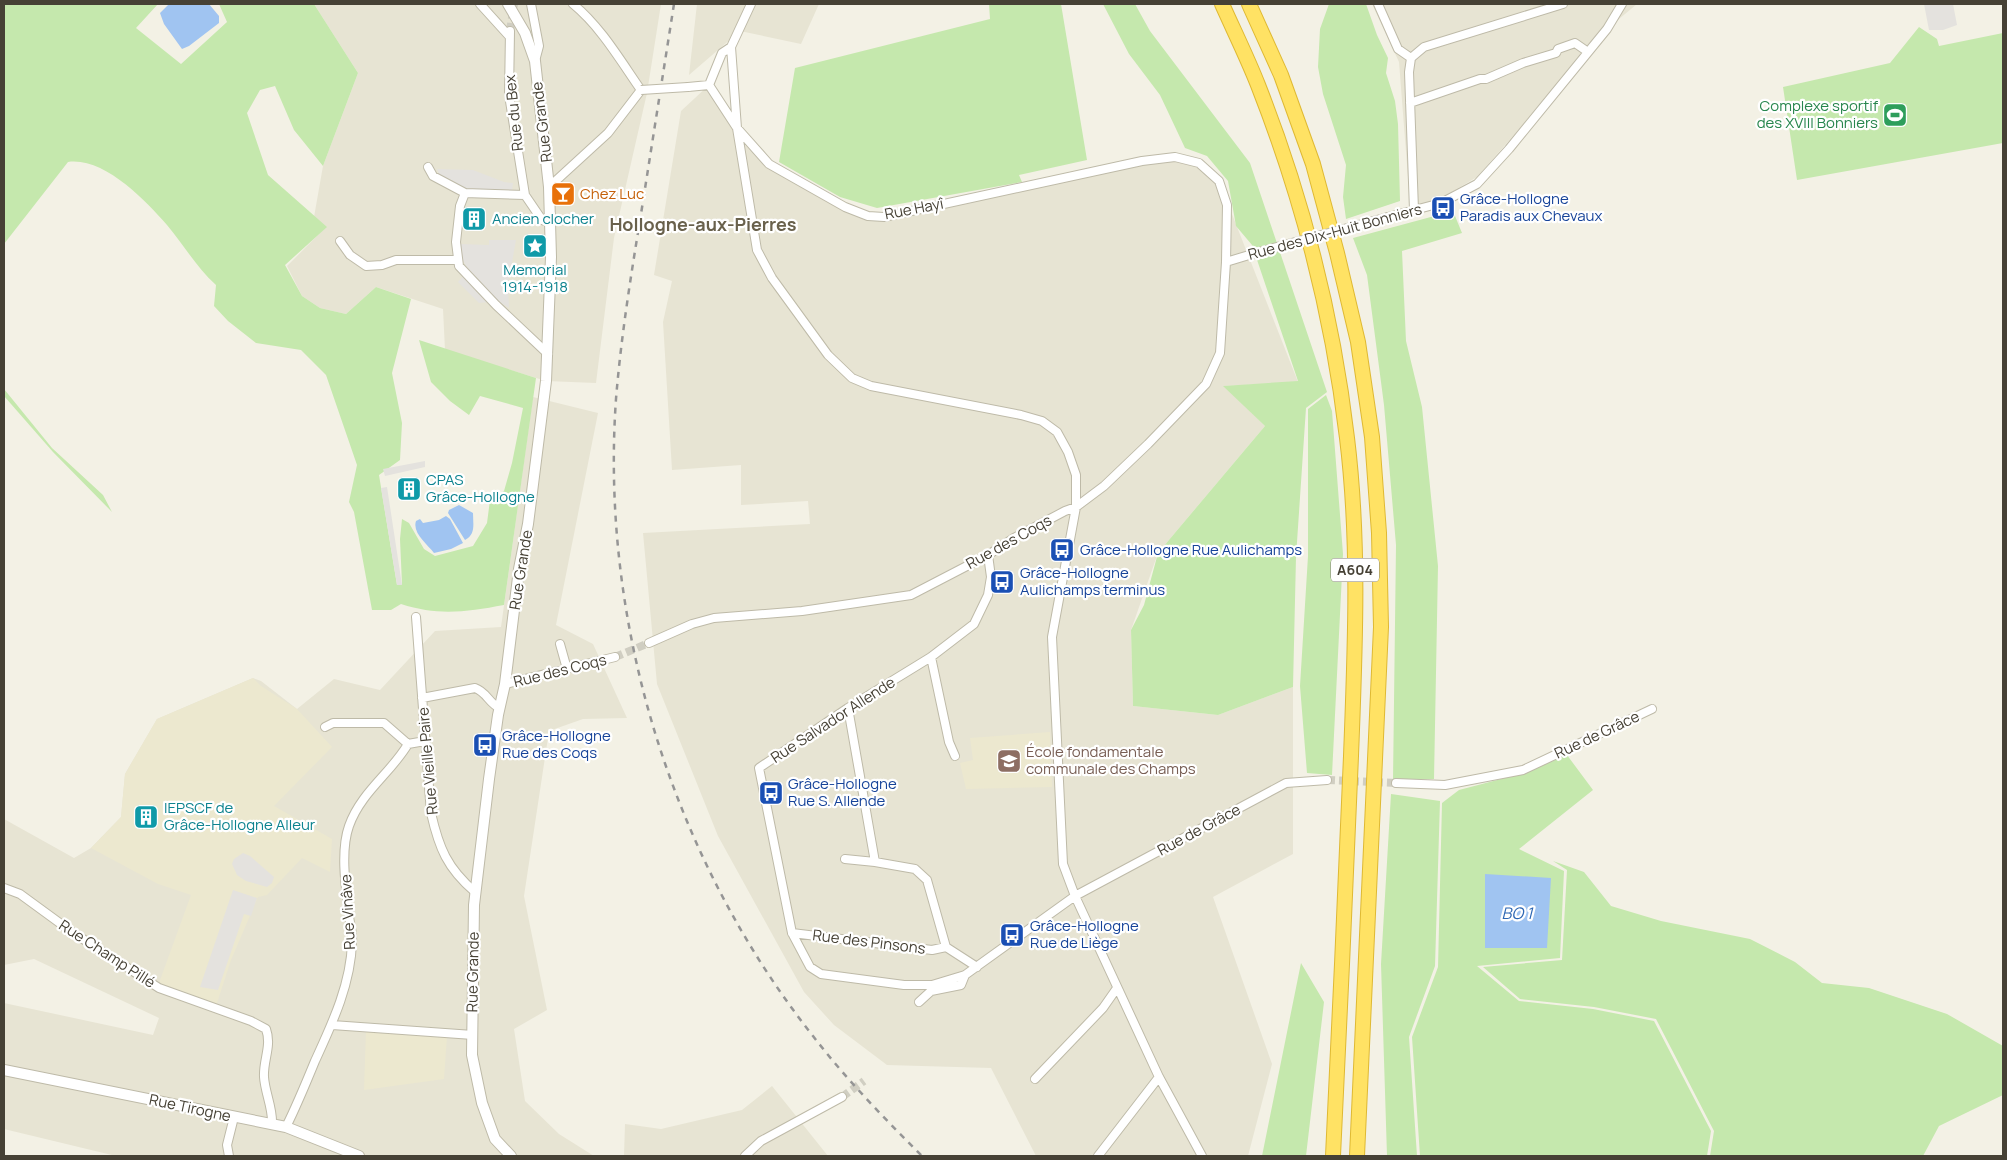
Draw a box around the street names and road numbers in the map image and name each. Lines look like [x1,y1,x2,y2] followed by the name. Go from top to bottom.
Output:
[499,74,528,152] street label: Rue du Bex
[526,81,557,163] street label: Rue Grande
[883,192,947,225] street label: Rue Hayî
[1246,198,1424,265] street label: Rue des Dix-Huit Bonniers
[962,509,1056,574] street label: Rue des Coqs
[504,528,537,611] street label: Rue Grande
[1331,558,1379,582] road number: A604
[511,649,609,692] street label: Rue des Coqs
[766,671,899,768] street label: Rue Salvador Allende
[412,706,443,816] street label: Rue Vieille Paire
[1551,706,1643,763] street label: Rue de Grâce
[1153,799,1244,860] street label: Rue de Grâce
[335,874,360,950] street label: Rue Vinâve
[55,915,160,993] street label: Rue Champ Pillé
[811,924,927,959] street label: Rue des Pinsons
[461,931,484,1013] street label: Rue Grande
[147,1089,233,1126] street label: Rue Tirogne

